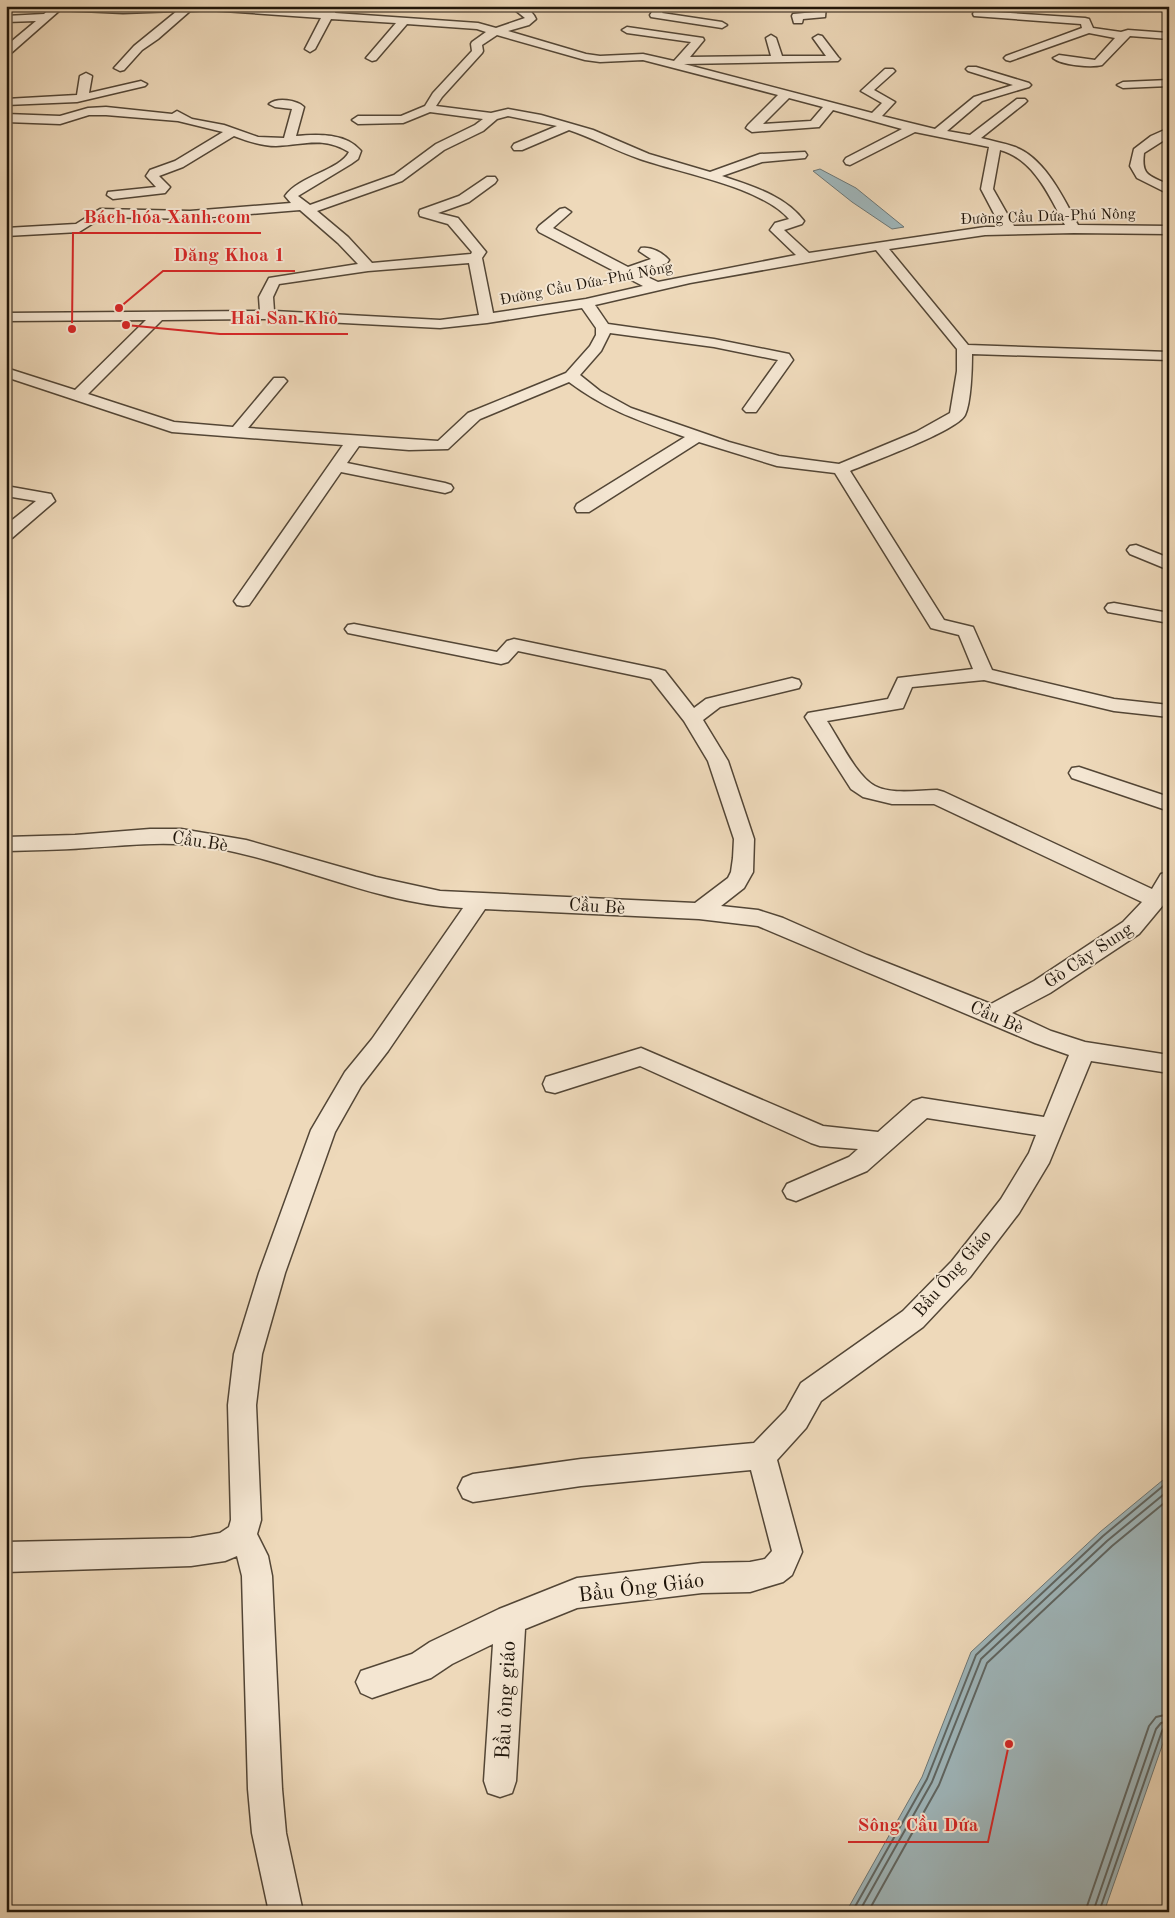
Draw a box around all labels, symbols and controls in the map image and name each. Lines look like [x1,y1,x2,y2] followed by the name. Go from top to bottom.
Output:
[73,199,261,233] callout: Bách hóa Xanh.com
[960,205,1136,228] street label: Đường Cầu Dứa-Phú Nông
[83,209,251,228] text: Bách hóa Xanh.com
[163,237,295,271] callout: Dăng Khoa 1
[173,247,285,266] text: Dăng Khoa 1
[498,258,674,309] street label: Đường Cầu Dứa-Phú Nông
[220,300,348,334] callout: Hai San Khô
[230,310,338,329] text: Hai San Khô
[171,826,230,855] street label: Cầu Bè
[568,893,626,918] street label: Cầu Bè
[1041,920,1136,992] street label: Gò Cây Sung
[967,995,1027,1038] street label: Cầu Bè
[907,1224,995,1321] street label: Bầu Ông Giáo
[576,1566,705,1607] street label: Bầu Ông Giáo
[491,1640,520,1760] street label: Bầu ông giáo
[848,1808,988,1842] callout: Sông Cầu Dứa
[858,1814,979,1836] text: Sông Cầu Dứa

